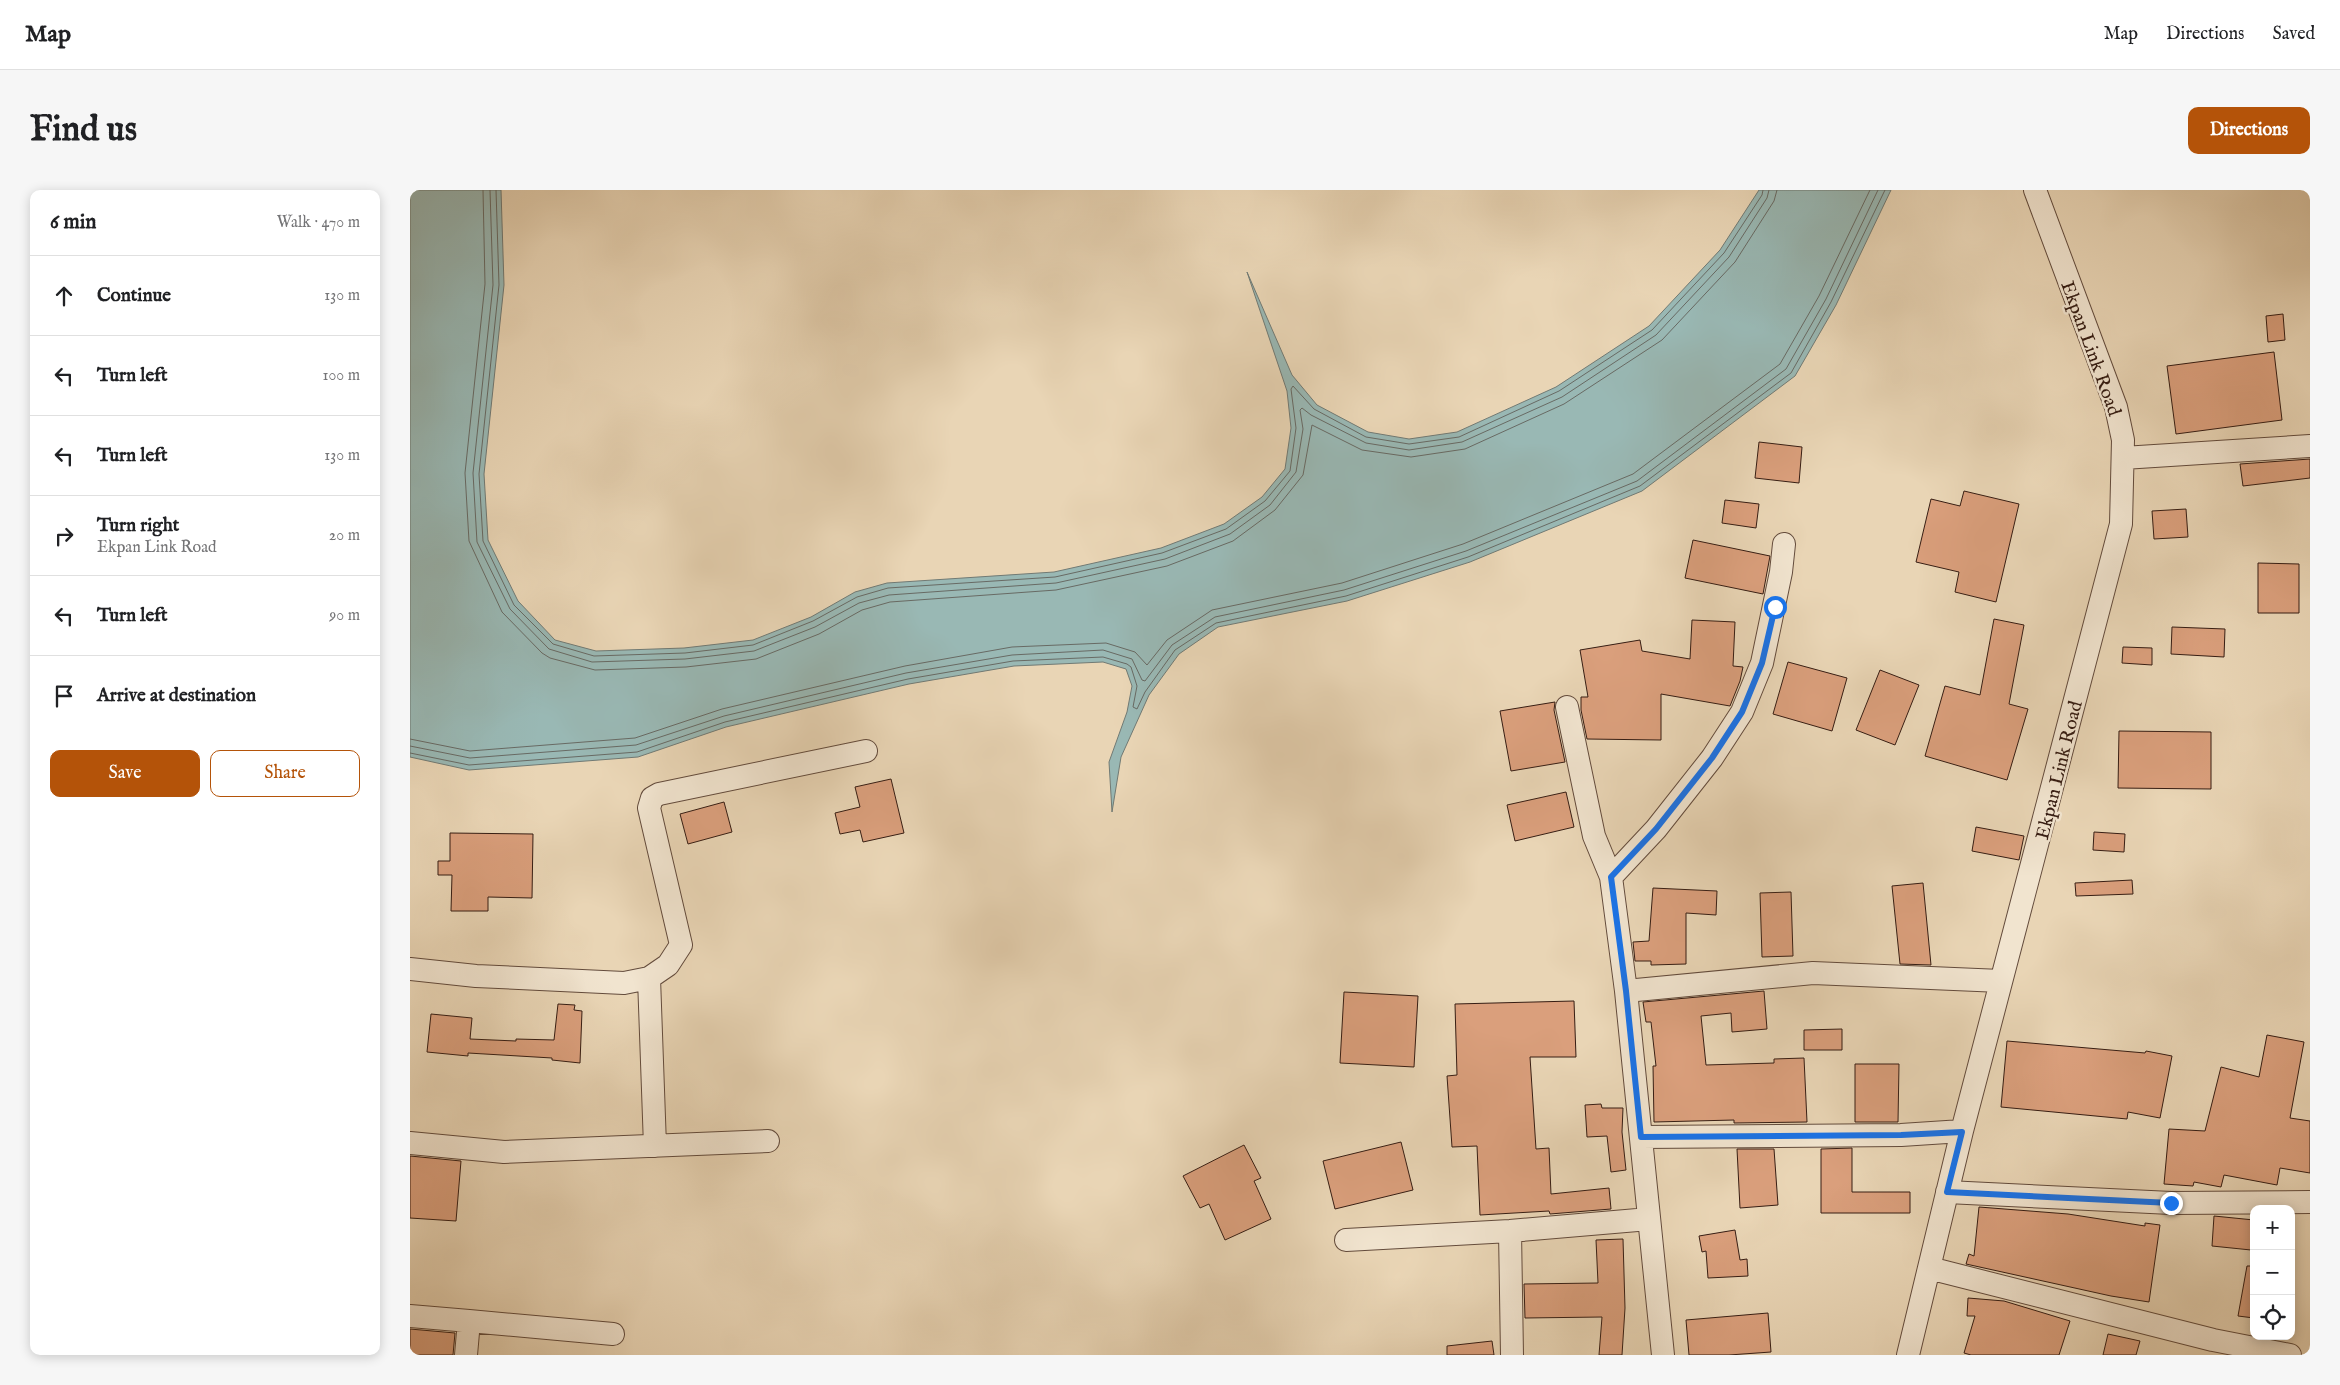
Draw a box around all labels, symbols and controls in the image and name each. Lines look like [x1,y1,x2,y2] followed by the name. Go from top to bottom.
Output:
[25,19,71,50] text: Map
[2104,23,2138,46] text: Map
[2166,23,2244,46] text: Directions
[2272,23,2315,46] text: Saved
[2188,107,2310,154] button: Directions
[30,108,137,153] text: Find us
[50,209,96,236] text: 6 min
[277,213,360,233] text: Walk · 470 m
[2055,278,2126,420] street label: Ekpan Link Road
[50,282,78,310] icon: ahead
[97,284,171,308] text: Continue
[324,286,360,306] text: 130 m
[50,362,78,390] icon: left
[97,364,168,388] text: Turn left
[323,366,360,386] text: 100 m
[50,442,78,470] icon: left
[97,444,168,468] text: Turn left
[324,446,360,466] text: 130 m
[97,514,179,538] text: Turn right
[50,522,78,550] icon: right
[329,526,360,546] text: 20 m
[97,538,217,558] text: Ekpan Link Road
[1764,596,1787,619] route start
[50,602,78,630] icon: left
[97,604,168,628] text: Turn left
[329,606,360,626] text: 90 m
[50,682,78,710] icon: arrive
[97,684,256,708] text: Arrive at destination
[2031,698,2089,842] street label: Ekpan Link Road
[50,750,200,797] button: Save
[210,750,360,797] button: Share
[2160,1192,2183,1215] route end
[2250,1205,2295,1340] map controls
[2250,1205,2295,1250] button: +
[2250,1250,2295,1295] button: −
[2250,1295,2295,1340] button: locate

